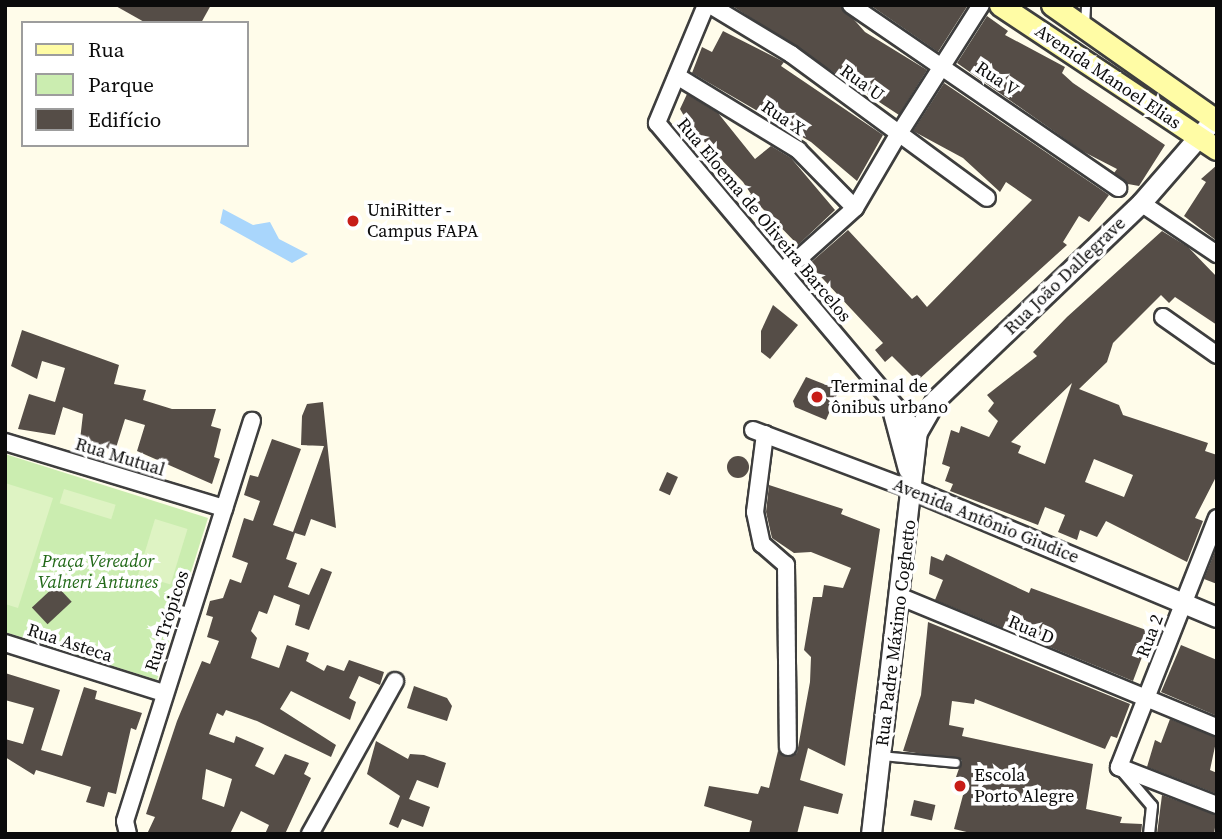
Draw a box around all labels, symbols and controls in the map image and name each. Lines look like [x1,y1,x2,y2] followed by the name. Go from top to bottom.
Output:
[1031,20,1185,134] street label: Avenida Manoel Elias
[21,21,248,147] legend
[88,35,124,64] text: Rua
[971,57,1023,101] street label: Rua V
[836,60,888,106] street label: Rua U
[88,70,154,99] text: Parque
[757,96,809,140] street label: Rua X
[88,105,161,134] text: Edifício
[672,114,856,326] street label: Rua Eloema de Oliveira Barcelos
[367,200,479,242] place label: UniRitter - Campus FAPA
[345,213,361,229] marker: UniRitter - Campus FAPA
[1000,213,1130,339] street label: Rua João Dallegrave
[831,376,948,418] place label: Terminal de ônibus urbano
[809,389,825,405] marker: Terminal de ônibus urbano
[73,433,167,481] street label: Rua Mutual
[890,474,1082,568] street label: Avenida Antônio Giudice
[871,518,921,748] street label: Rua Padre Máximo Coghetto
[38,551,158,594] park label: Praça Vereador Valneri Antunes
[140,568,194,674] street label: Rua Trópicos
[1005,611,1057,649] street label: Rua D
[1132,611,1168,661] street label: Rua 2
[25,619,115,667] street label: Rua Asteca
[974,765,1074,808] place label: Escola Porto Alegre
[952,778,968,794] marker: Escola Porto Alegre

